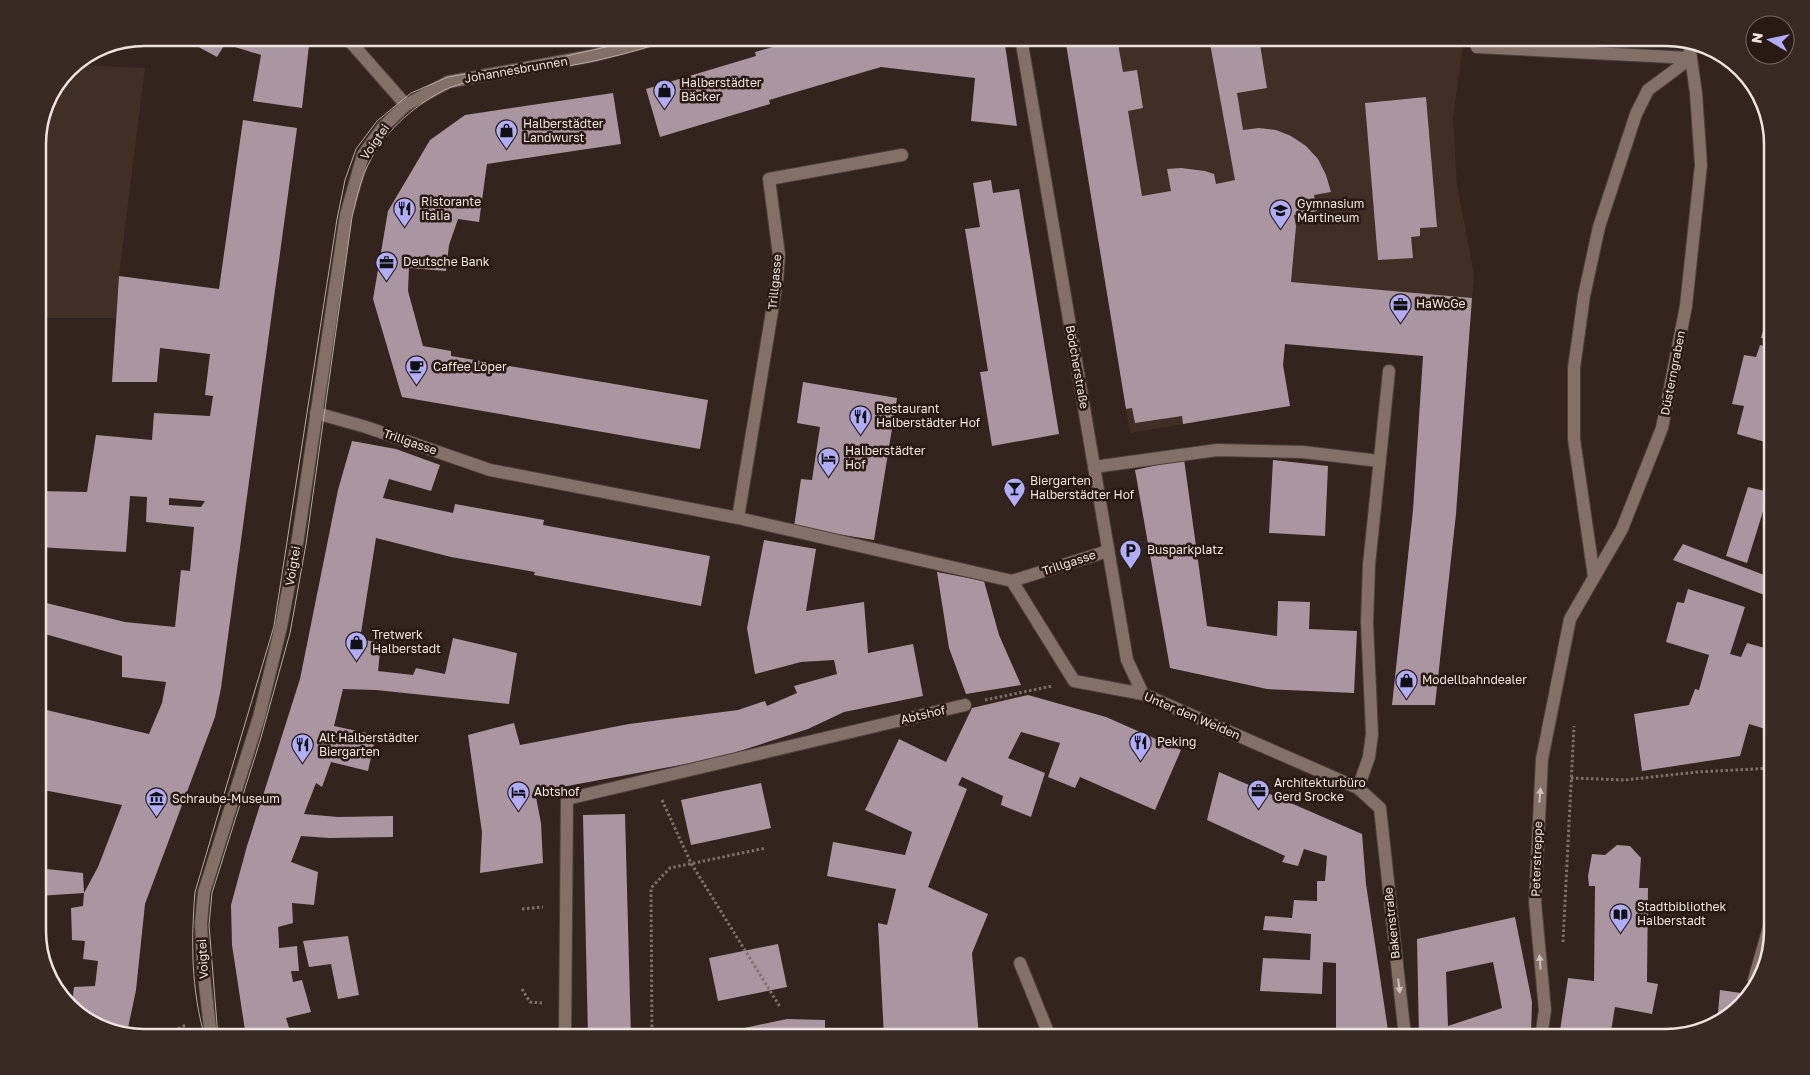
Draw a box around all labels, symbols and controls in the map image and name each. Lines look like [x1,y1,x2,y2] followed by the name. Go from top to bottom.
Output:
[1745,15,1795,65] north arrow
[1747,31,1766,44] text: N
[463,53,569,86] street label: Johannesbrunnen
[681,75,762,104] place label: Halberstädter Bäcker
[653,78,677,109] shop icon: Halberstädter Bäcker
[523,116,604,145] place label: Halberstädter Landwurst
[495,119,519,150] shop icon: Halberstädter Landwurst
[357,121,392,162] street label: Voigtei
[421,194,481,223] place label: Ristorante Italia
[1297,196,1364,225] place label: Gymnasium Martineum
[393,197,417,228] restaurant icon: Ristorante Italia
[1269,199,1293,230] school or university icon: Gymnasium Martineum
[375,250,399,281] office icon: Deutsche Bank
[403,254,490,269] place label: Deutsche Bank
[765,254,784,310] street label: Trillgasse
[1388,292,1412,323] office icon: HaWoGe
[1416,296,1466,311] place label: HaWoGe
[1063,324,1092,410] street label: Bödcherstraße
[1657,329,1688,417] street label: Düsterngraben
[405,355,429,386] cafe icon: Caffee Löper
[433,359,507,374] place label: Caffee Löper
[876,401,981,430] place label: Restaurant Halberstädter Hof
[848,404,872,435] restaurant icon: Restaurant Halberstädter Hof
[381,425,439,458] street label: Trillgasse
[845,443,926,472] place label: Halberstädter Hof
[817,446,841,477] hotel icon: Halberstädter Hof
[1030,473,1135,502] place label: Biergarten Halberstädter Hof
[1002,476,1026,507] bar icon: Biergarten Halberstädter Hof
[1119,538,1143,569] parking icon: Busparkplatz
[1147,542,1223,557] place label: Busparkplatz
[282,545,303,587] street label: Voigtei
[1040,547,1098,578] street label: Trillgasse
[372,627,441,656] place label: Tretwerk Halberstadt
[344,630,368,661] shop icon: Tretwerk Halberstadt
[1394,668,1418,699] shop icon: Modellbahndealer
[1422,672,1527,687] place label: Modellbahndealer
[1142,688,1243,743] street label: Unter den Weiden
[899,702,947,727] street label: Abtshof
[319,730,419,759] place label: Alt Halberstädter Biergarten
[1129,730,1153,761] restaurant icon: Peking
[291,733,315,764] restaurant icon: Alt Halberstädter Biergarten
[1157,734,1196,749] place label: Peking
[1274,775,1366,804] place label: Architekturbüro Gerd Srocke
[1246,778,1270,809] office icon: Architekturbüro Gerd Srocke
[506,780,530,811] hotel icon: Abtshof
[534,784,580,799] place label: Abtshof
[144,787,168,818] museum icon: Schraube-Museum
[1536,787,1544,803] one-way arrow
[172,791,280,806] place label: Schraube-Museum
[1528,821,1545,897] street label: Peterstreppe
[1380,886,1403,960] street label: Bakenstraße
[1637,899,1727,928] place label: Stadtbibliothek Halberstadt
[1609,902,1633,933] library icon: Stadtbibliothek Halberstadt
[194,939,211,979] street label: Voigtei
[1536,953,1544,969] one-way arrow
[1395,978,1403,994] one-way arrow

